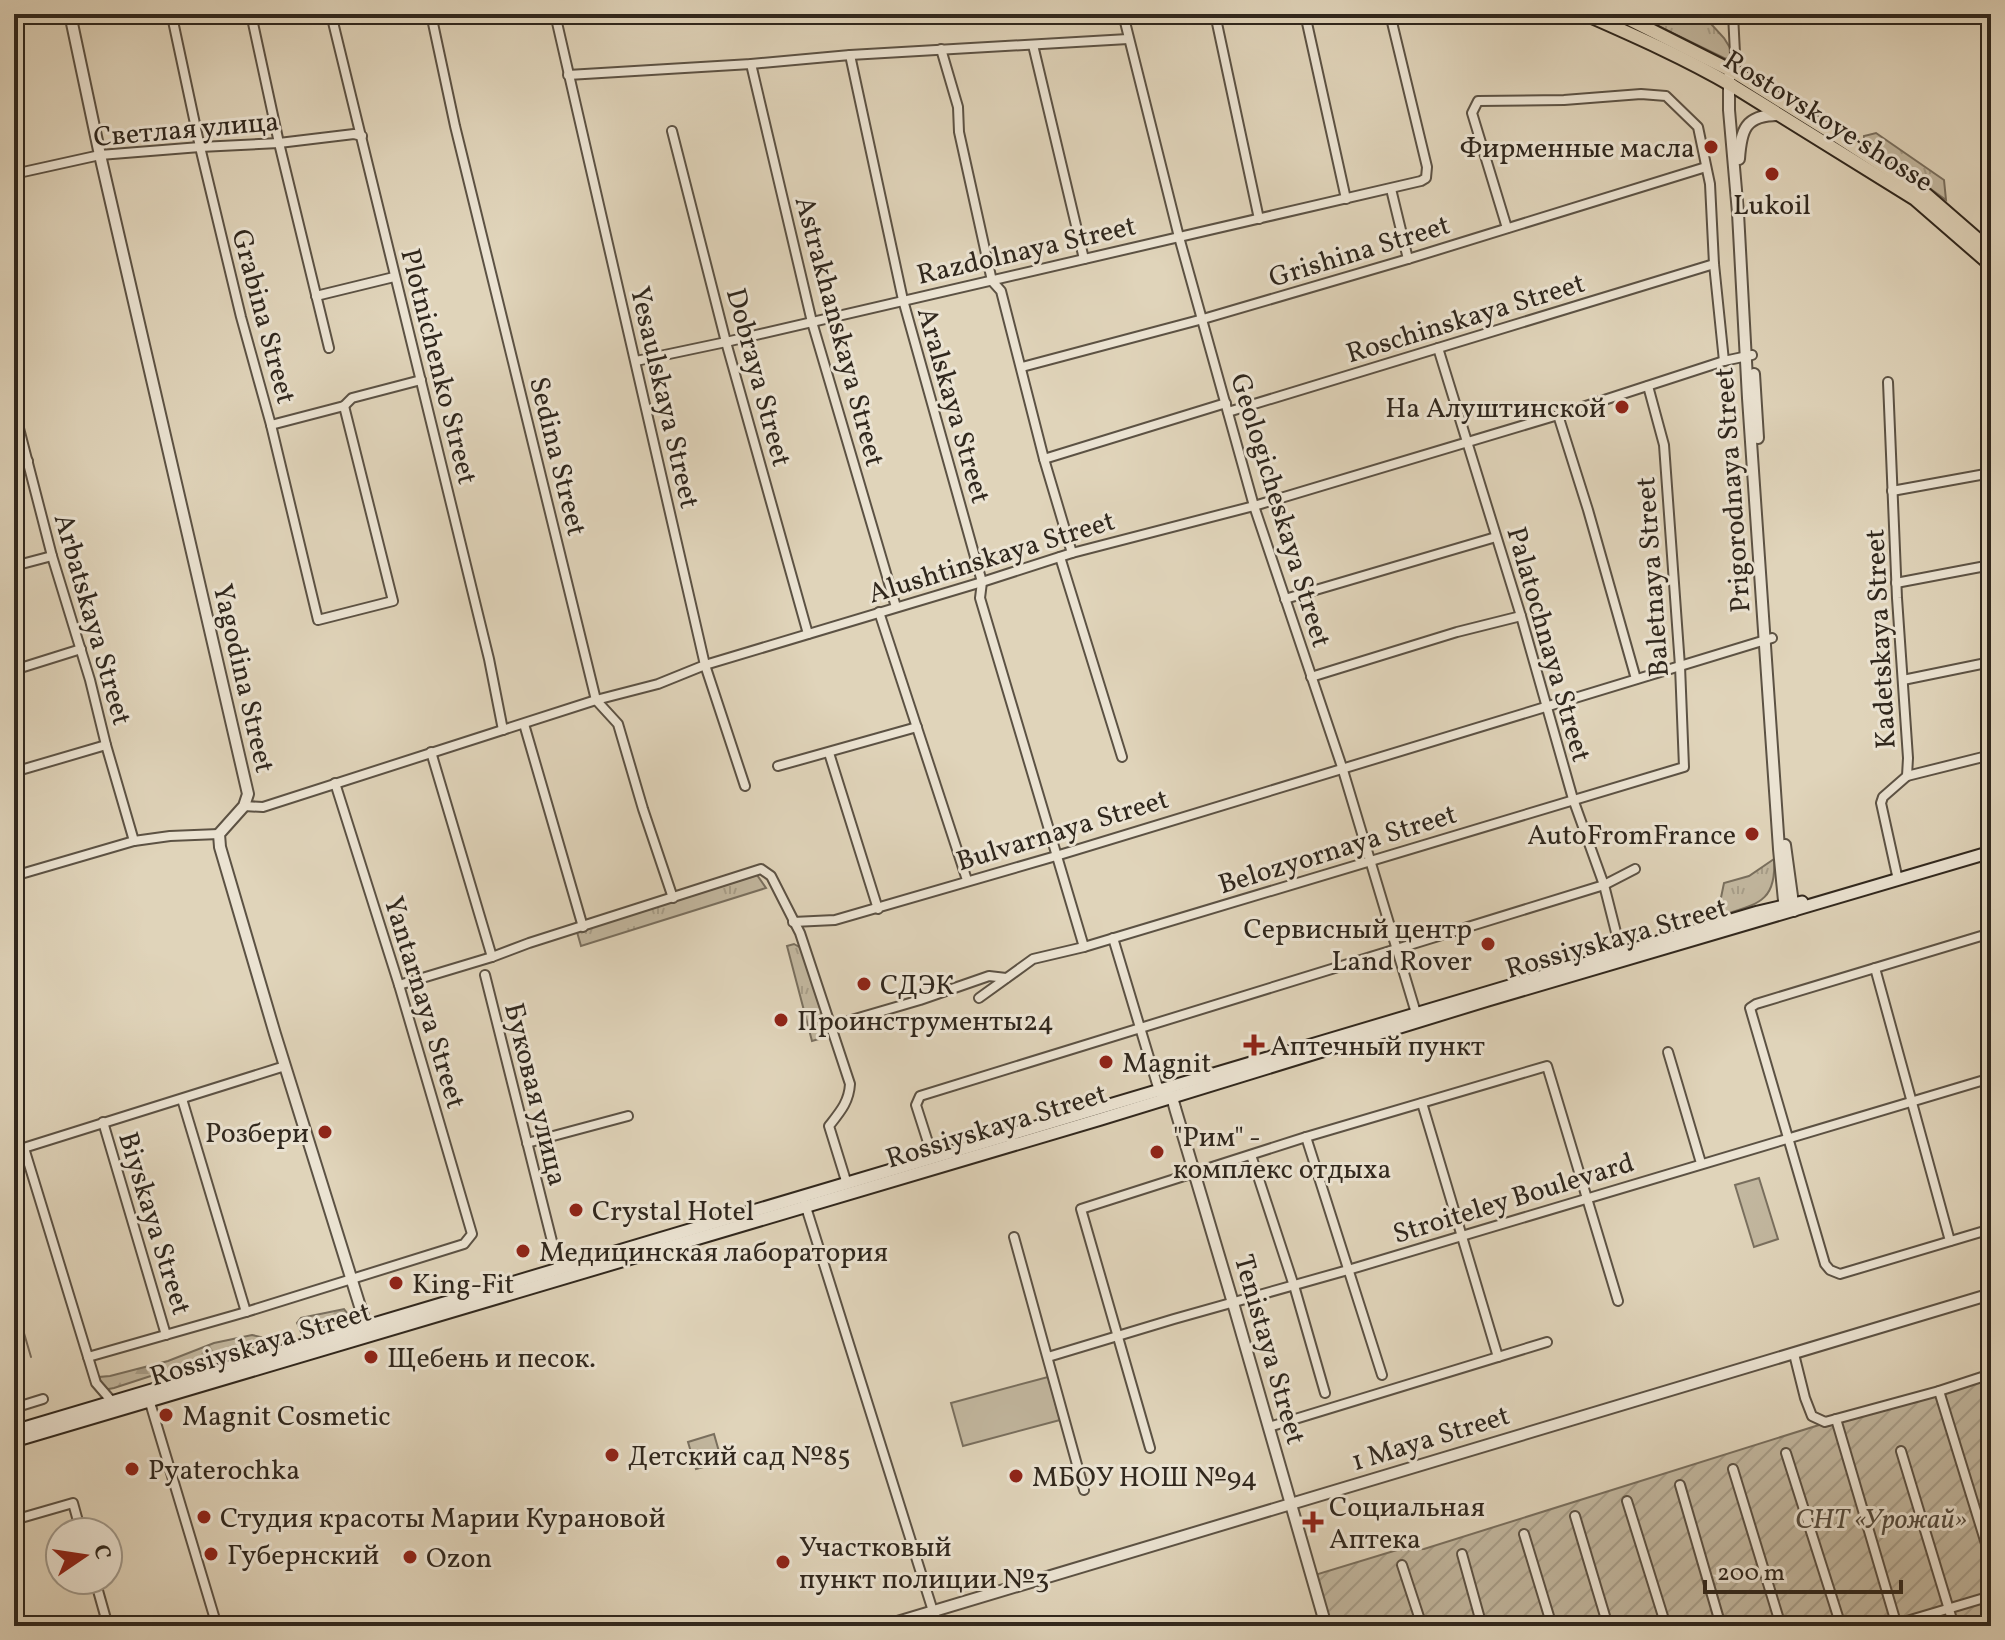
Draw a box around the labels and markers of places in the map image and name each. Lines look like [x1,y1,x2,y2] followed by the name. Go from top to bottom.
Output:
[1460,130,1695,169] place label: Фирменные масла
[1702,138,1720,156] marker: Фирменные масла
[1763,165,1781,183] marker: Lukoil
[1733,187,1811,226] place label: Lukoil
[1385,390,1606,429] place label: На Алуштинской
[1613,398,1631,416] marker: На Алуштинской
[1527,817,1736,856] place label: AutoFromFrance
[1743,825,1761,843] marker: AutoFromFrance
[1244,911,1472,982] place label: Сервисный центр Land Rover
[1479,935,1497,953] marker: Сервисный центр Land Rover
[880,967,954,1006] place label: СДЭК
[855,975,873,993] marker: СДЭК
[797,1003,1054,1042] place label: Проинструменты24
[772,1011,790,1029] marker: Проинструменты24
[1270,1028,1485,1067] place label: Аптечный пункт
[1245,1036,1263,1054] marker: Аптечный пункт
[1122,1045,1211,1084] place label: Magnit
[1097,1053,1115,1071] marker: Magnit
[205,1115,309,1154] place label: Розбери
[1173,1119,1392,1190] place label: "Рим" - комплекс отдыха
[316,1123,334,1141] marker: Розбери
[1148,1143,1166,1161] marker: "Рим" - комплекс отдыха
[592,1193,754,1232] place label: Crystal Hotel
[567,1201,585,1219] marker: Crystal Hotel
[539,1234,888,1273] place label: Медицинская лаборатория
[514,1242,532,1260] marker: Медицинская лаборатория
[412,1266,514,1305] place label: King-Fit
[387,1274,405,1292] marker: King-Fit
[387,1340,596,1379] place label: Щебень и песок.
[362,1348,380,1366] marker: Щебень и песок.
[182,1398,391,1437] place label: Magnit Cosmetic
[157,1406,175,1424] marker: Magnit Cosmetic
[628,1438,851,1477] place label: Детский сад №85
[603,1446,621,1464] marker: Детский сад №85
[148,1452,300,1491] place label: Pyaterochka
[1032,1459,1257,1498] place label: МБОУ НОШ №94
[123,1460,141,1478] marker: Pyaterochka
[1007,1467,1025,1485] marker: МБОУ НОШ №94
[1329,1489,1485,1560] place label: Социальная Аптека
[220,1500,665,1539] place label: Студия красоты Марии Курановой
[195,1508,213,1526] marker: Студия красоты Марии Курановой
[1304,1513,1322,1531] marker: Социальная Аптека
[799,1529,1049,1600] place label: Участковый пункт полиции №3
[227,1537,379,1576] place label: Губернский
[426,1540,492,1579] place label: Ozon
[202,1545,220,1563] marker: Губернский
[401,1548,419,1566] marker: Ozon
[774,1553,792,1571] marker: Участковый пункт полиции №3

